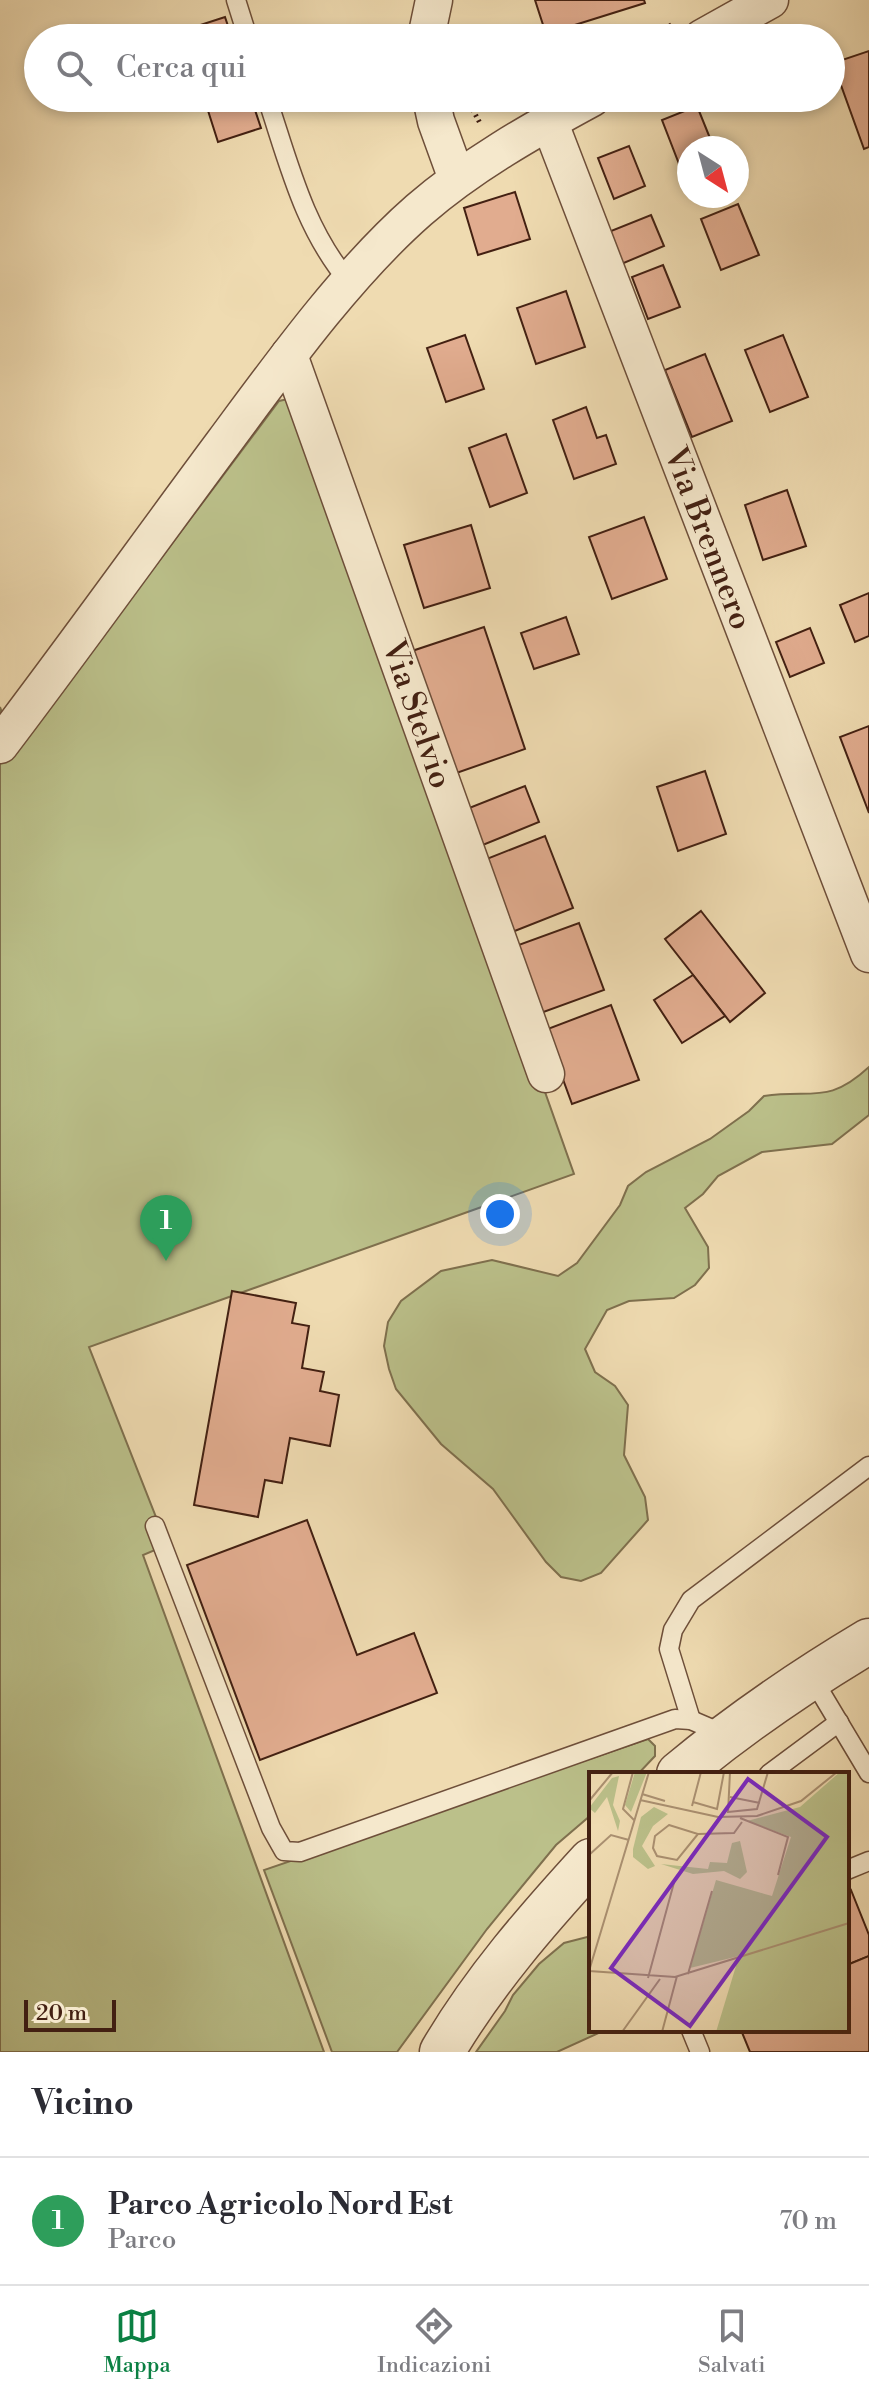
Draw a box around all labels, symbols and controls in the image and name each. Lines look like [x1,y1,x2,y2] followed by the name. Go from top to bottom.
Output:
[24,24,845,112] search box
[52,46,96,90] icon: search
[116,49,246,87] text: Cerca qui
[677,136,749,208] north arrow
[655,440,761,635] street label: Via Brennero
[373,634,461,794] street label: Via Stelvio
[480,1194,520,1234] your location
[140,1195,192,1261] pin: 1
[589,1772,849,2032] inset map
[24,1996,116,2032] scale bar
[36,2000,87,2027] text: 20 m
[32,2083,134,2125] text: Vicino
[108,2186,453,2224] text: Parco Agricolo Nord Est
[52,2205,64,2237] text: 1
[779,2205,837,2237] text: 70 m
[108,2224,176,2256] text: Parco
[103,2304,171,2379] tab: Mappa
[377,2304,491,2379] tab: Indicazioni
[698,2304,766,2379] tab: Salvati

